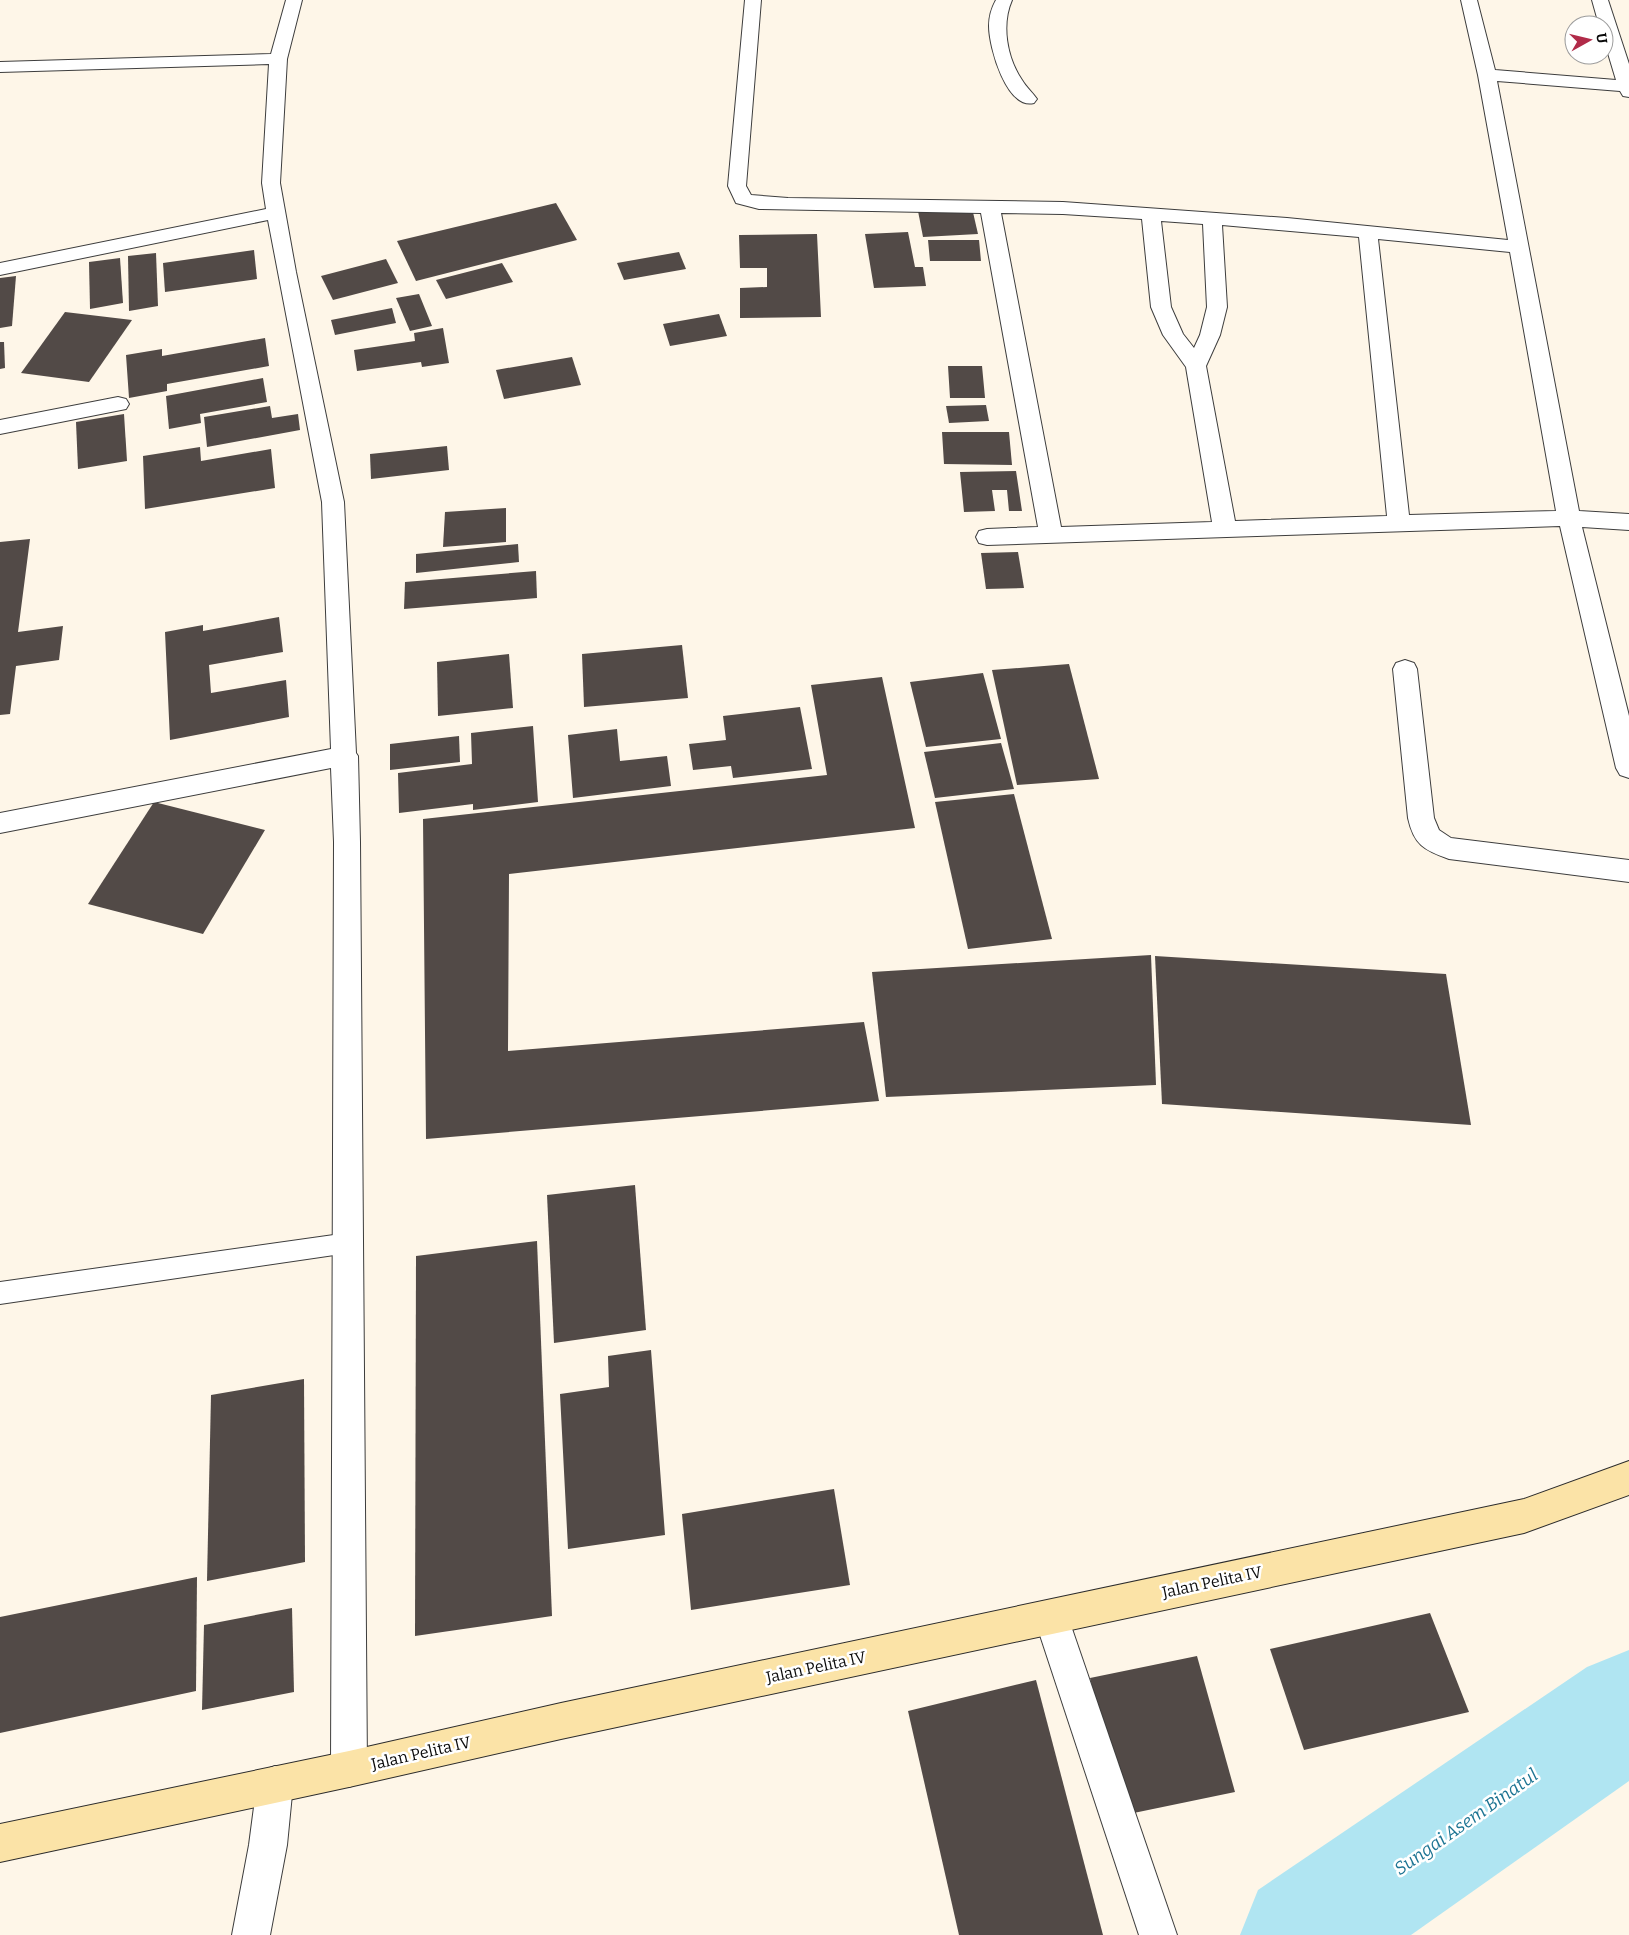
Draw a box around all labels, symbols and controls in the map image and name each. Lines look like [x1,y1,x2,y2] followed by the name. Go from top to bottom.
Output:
[1564,15,1614,65] north arrow
[1592,32,1611,45] text: U
[1159,1562,1264,1602] street label: Jalan Pelita IV
[763,1647,868,1687] street label: Jalan Pelita IV
[368,1732,473,1774] street label: Jalan Pelita IV
[1390,1764,1542,1880] water label: Sungai Asem Binatul

